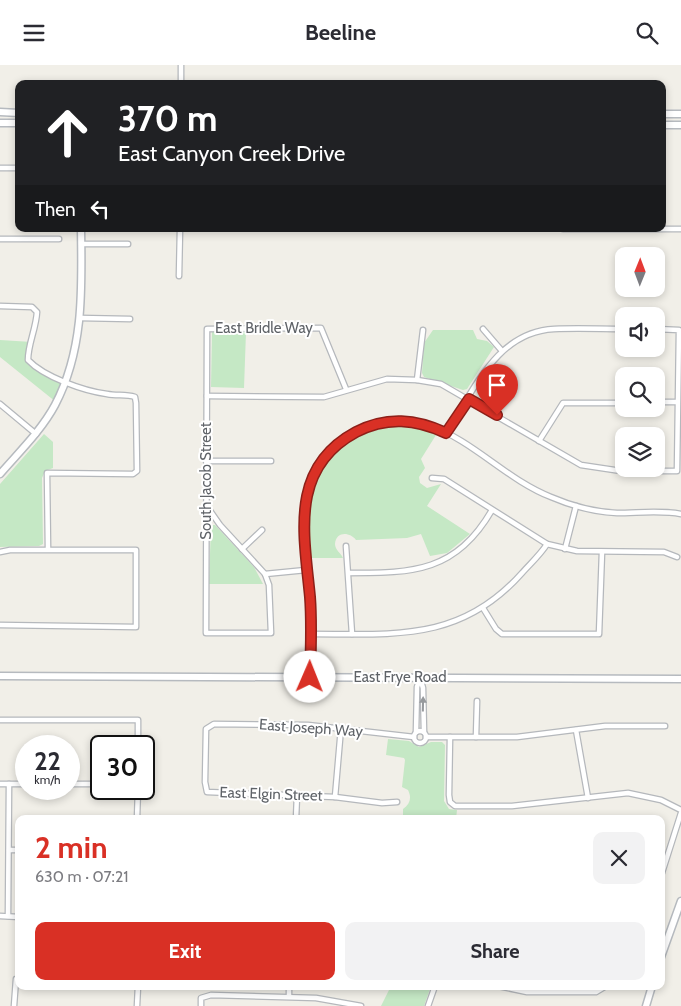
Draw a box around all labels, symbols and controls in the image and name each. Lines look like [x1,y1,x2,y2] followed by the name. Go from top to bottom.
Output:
[20,19,48,47] icon: menu
[305,19,376,46] text: Beeline
[633,19,661,47] icon: search
[118,97,217,140] text: 370 m
[35,100,100,165] icon: ahead
[118,140,345,167] text: East Canyon Creek Drive
[86,195,114,223] icon: left
[35,198,76,221] text: Then
[615,247,665,297] north arrow
[615,247,665,477] map controls
[615,307,665,357] button: sound
[215,319,313,337] street label: East Bridle Way
[476,364,518,415] pin
[615,367,665,417] button: search
[483,371,511,399] icon: arrive
[197,422,215,540] street label: South Jacob Street
[615,427,665,477] button: layers
[283,650,335,702] position arrow
[353,668,447,686] street label: East Frye Road
[419,696,427,712] one-way arrow
[259,715,364,741] street label: East Joseph Way
[90,735,155,800] speed limit sign: 30
[34,746,61,776] text: 22
[34,772,61,787] text: km/h
[219,783,323,805] street label: East Elgin Street
[35,829,107,866] text: 2 min
[593,832,645,884] button: close
[35,867,129,886] text: 630 m · 07:21
[35,922,335,980] button: Exit
[345,922,645,980] button: Share

